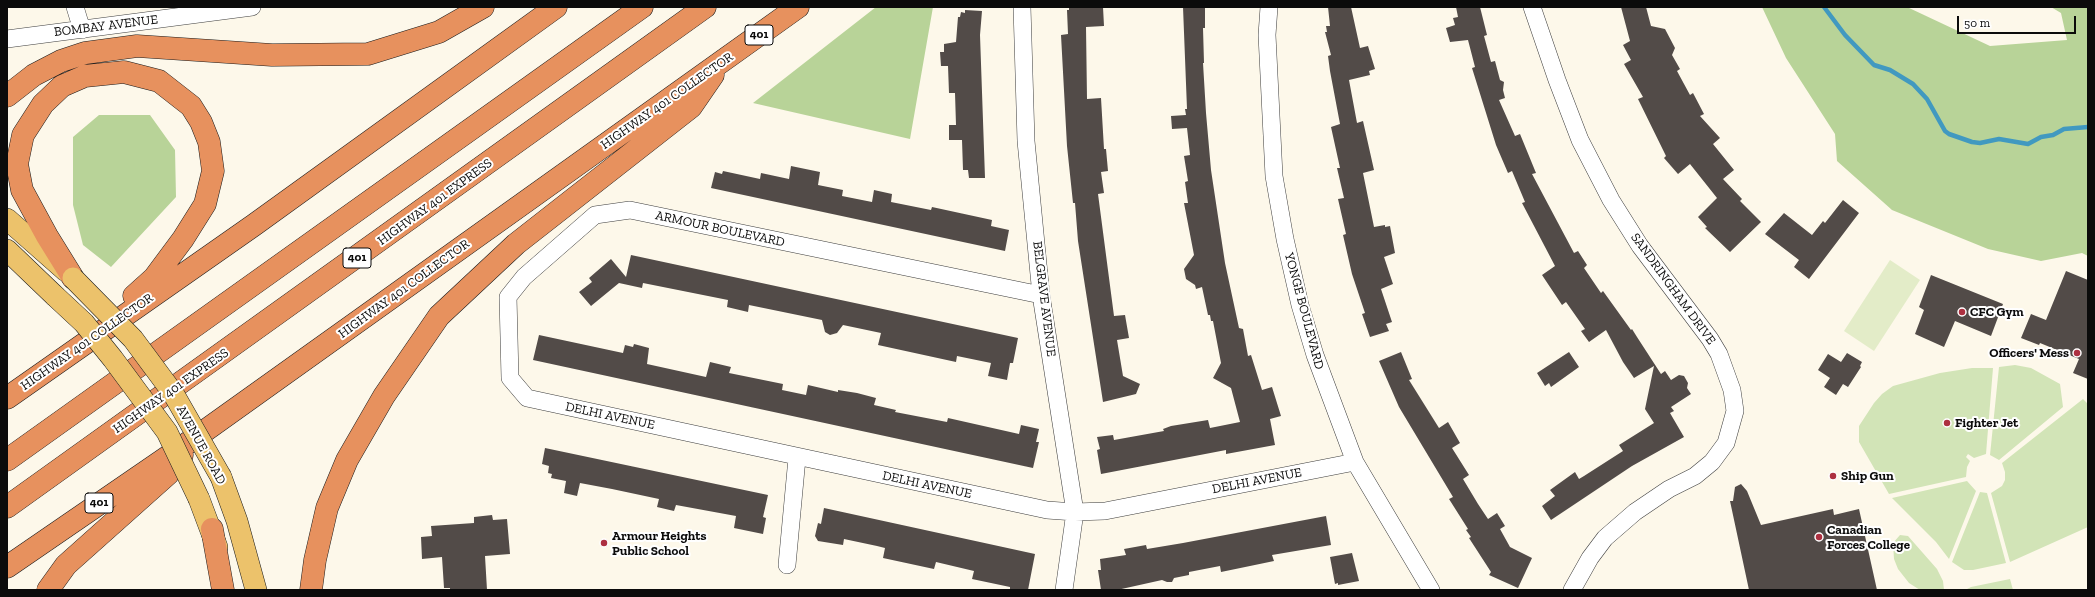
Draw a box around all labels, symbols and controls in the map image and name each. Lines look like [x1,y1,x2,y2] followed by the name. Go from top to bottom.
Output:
[1959,8,2078,34] scale bar
[53,12,159,40] street label: BOMBAY AVENUE
[1964,16,1990,30] text: 50 m
[745,25,773,45] road number: 401
[598,49,736,153] street label: HIGHWAY 401 COLLECTOR
[375,155,495,249] street label: HIGHWAY 401 EXPRESS
[654,208,786,250] street label: ARMOUR BOULEVARD
[1627,230,1719,348] street label: SANDRINGHAM DRIVE
[335,236,473,342] street label: HIGHWAY 401 COLLECTOR
[1029,240,1059,358] street label: BELGRAVE AVENUE
[343,248,371,268] road number: 401
[1281,251,1327,371] street label: YONGE BOULEVARD
[18,290,156,394] street label: HIGHWAY 401 COLLECTOR
[1970,304,2024,320] place label: CFC Gym
[1957,307,1967,317] marker: CFC Gym
[110,345,232,437] street label: HIGHWAY 401 EXPRESS
[1989,345,2069,361] place label: Officers' Mess
[2072,348,2082,358] marker: Officers' Mess
[564,399,656,433] street label: DELHI AVENUE
[173,403,229,487] street label: AVENUE ROAD
[1955,415,2018,431] place label: Fighter Jet
[1942,418,1952,428] marker: Fighter Jet
[1211,465,1303,497] street label: DELHI AVENUE
[881,468,973,502] street label: DELHI AVENUE
[1841,468,1894,484] place label: Ship Gun
[1828,471,1838,481] marker: Ship Gun
[85,493,113,513] road number: 401
[1827,522,1910,553] place label: Canadian Forces College
[612,528,707,559] place label: Armour Heights Public School
[1814,532,1824,542] marker: Canadian Forces College
[599,538,609,548] marker: Armour Heights Public School

